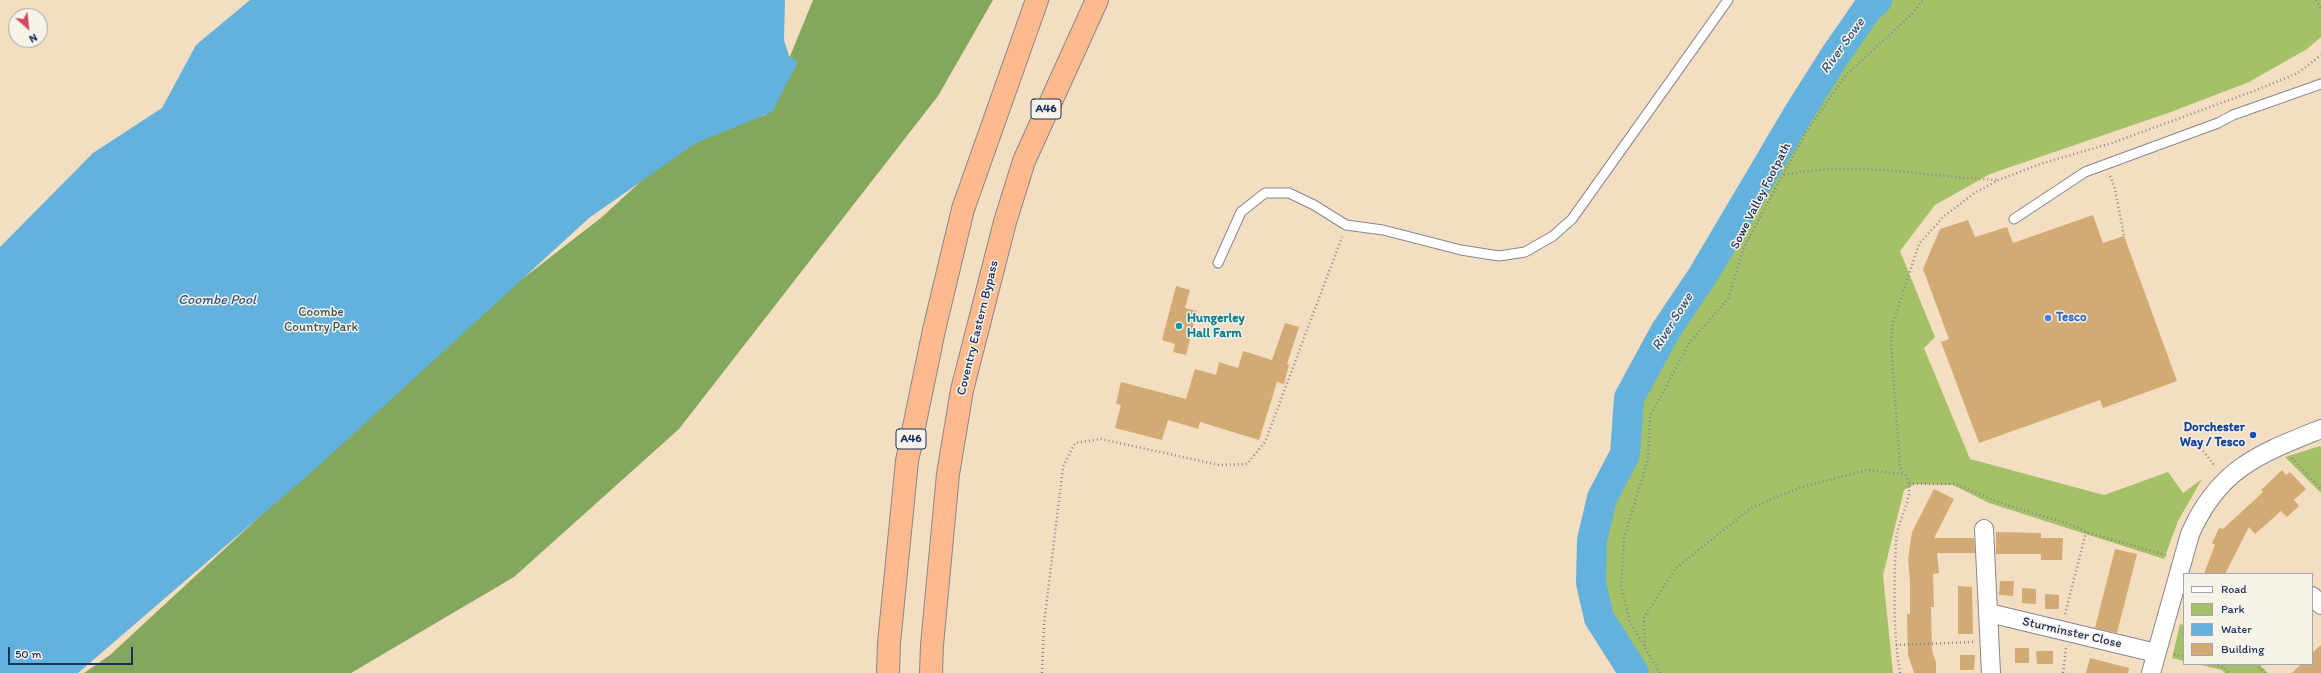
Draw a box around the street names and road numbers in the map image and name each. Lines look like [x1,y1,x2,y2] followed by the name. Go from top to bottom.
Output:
[1031,99,1061,119] road number: A46
[1727,140,1795,252] street label: Sowe Valley Footpath
[954,259,1002,397] street label: Coventry Eastern Bypass
[896,429,926,449] road number: A46
[2021,614,2123,652] street label: Sturminster Close

